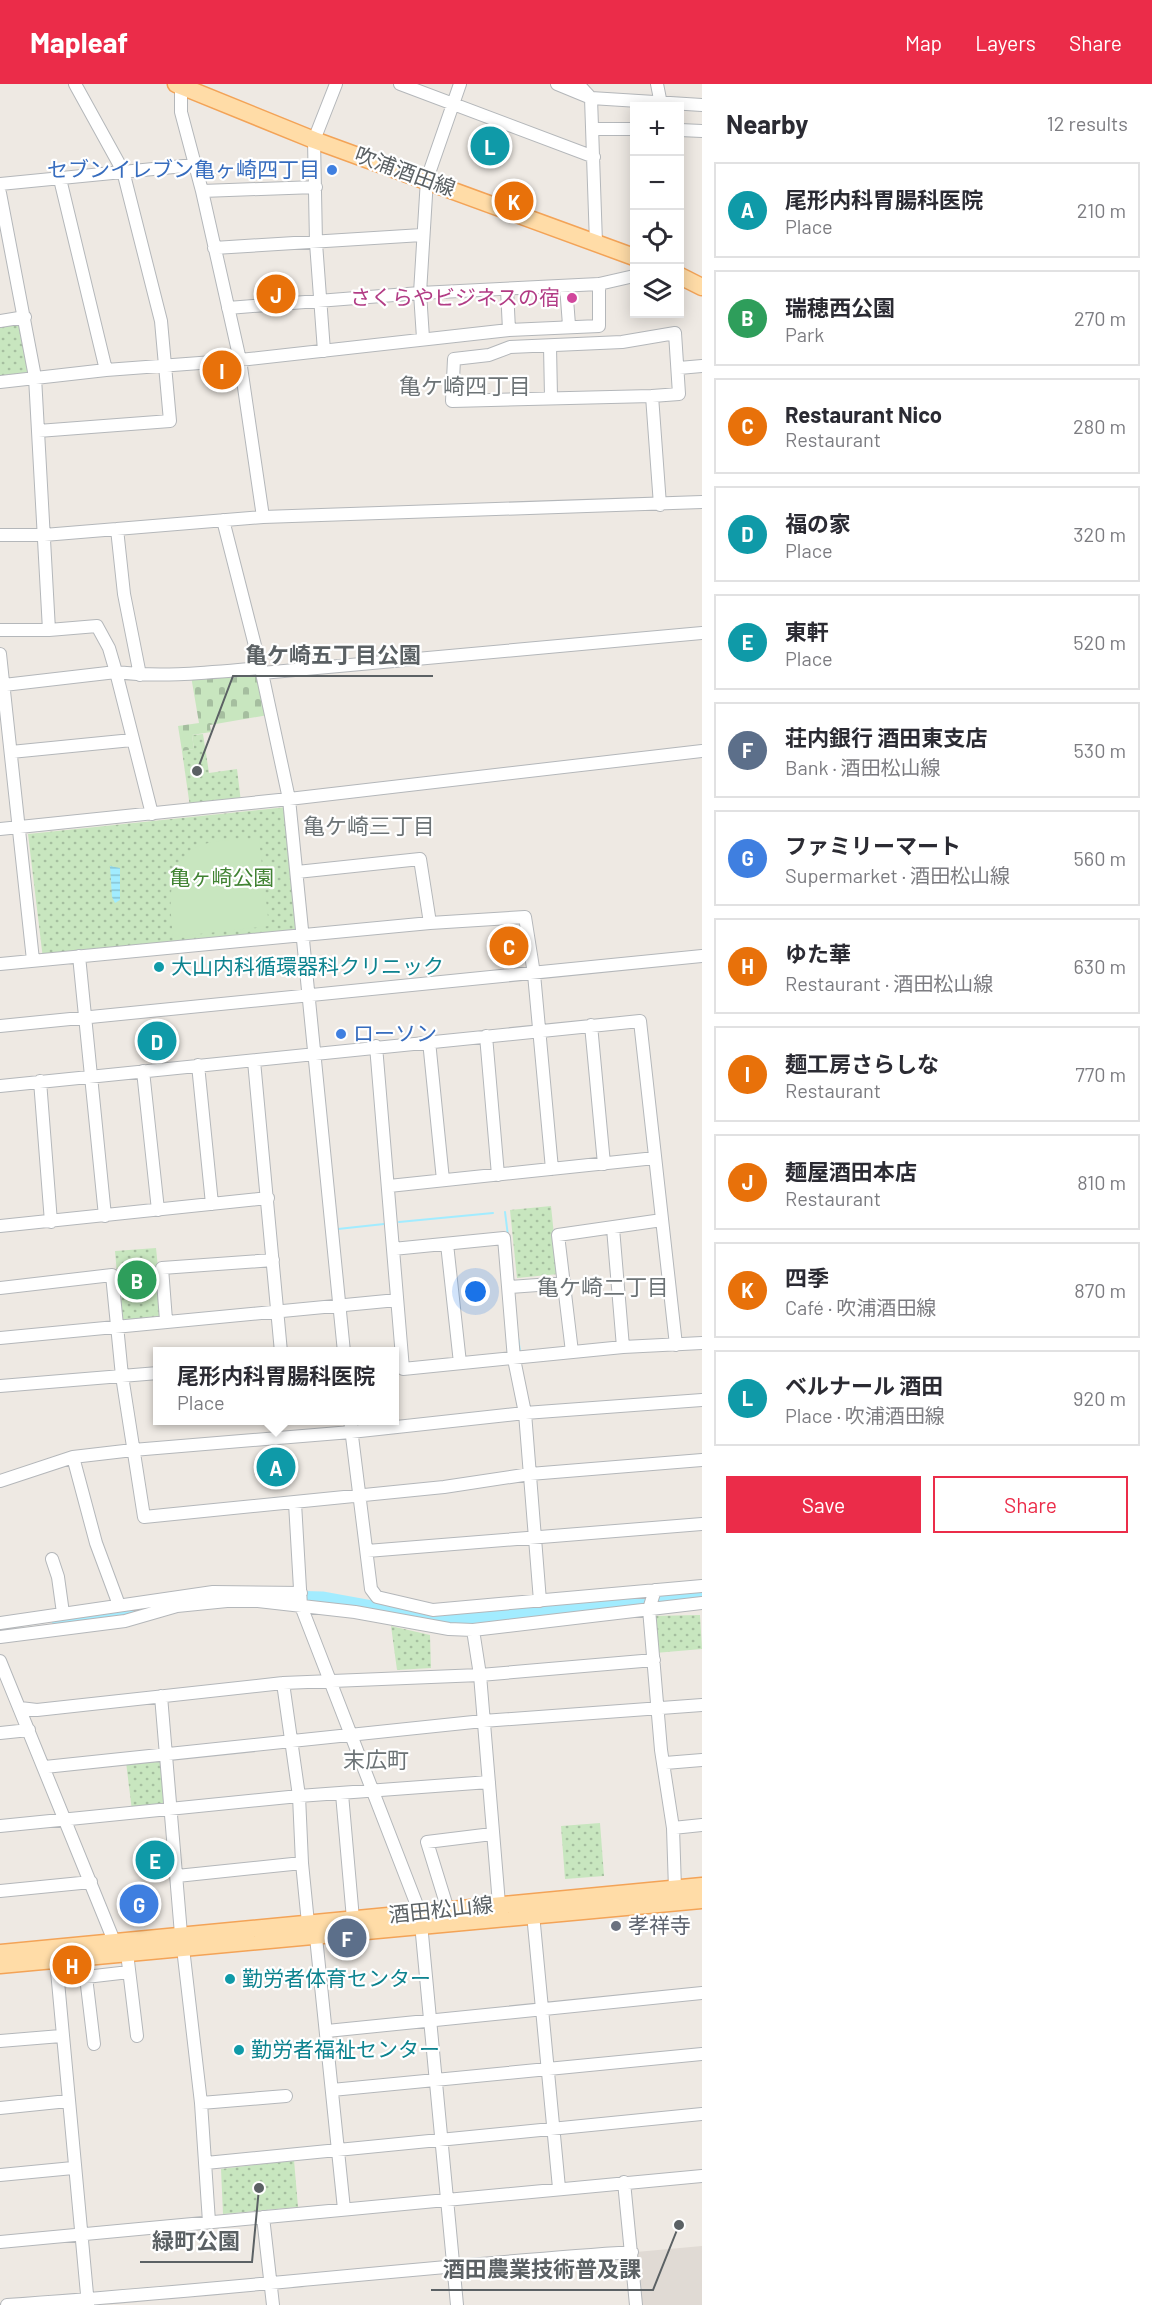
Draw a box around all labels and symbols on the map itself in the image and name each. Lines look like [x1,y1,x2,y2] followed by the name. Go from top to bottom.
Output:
[470,124,510,168] pin: L
[352,141,459,200] street label: 吹浦酒田線
[47,156,320,181] place label: セブンイレブン亀ヶ崎四丁目
[325,163,339,177] marker: セブンイレブン亀ヶ崎四丁目
[494,178,534,224] pin: K
[256,272,296,316] pin: J
[350,284,560,309] place label: さくらやビジネスの宿
[565,291,579,305] marker: さくらやビジネスの宿
[202,348,242,392] pin: I
[399,372,531,398] district label: 亀ケ崎四丁目
[233,636,433,676] callout: 亀ケ崎五丁目公園
[245,641,421,667] text: 亀ケ崎五丁目公園
[303,812,435,838] district label: 亀ケ崎三丁目
[170,864,275,889] park label: 亀ヶ崎公園
[490,924,528,968] pin: C
[171,953,444,978] place label: 大山内科循環器科クリニック
[152,960,166,974] marker: 大山内科循環器科クリニック
[138,1018,176,1064] pin: D
[353,1020,437,1045] place label: ローソン
[334,1027,348,1041] marker: ローソン
[118,1258,156,1302] pin: B
[537,1273,669,1299] district label: 亀ケ崎二丁目
[461,1277,490,1306] your location
[256,1444,296,1490] pin: A
[343,1746,409,1772] district label: 末広町
[136,1838,174,1882] pin: E
[120,1882,158,1926] pin: G
[387,1891,494,1926] street label: 酒田松山線
[628,1912,691,1937] place label: 孝祥寺
[328,1916,366,1960] pin: F
[609,1919,623,1933] marker: 孝祥寺
[52,1942,92,1988] pin: H
[242,1965,431,1990] place label: 勤労者体育センター
[223,1972,237,1986] marker: 勤労者体育センター
[251,2036,440,2061] place label: 勤労者福祉センター
[232,2043,246,2057] marker: 勤労者福祉センター
[140,2222,252,2262] callout: 緑町公園
[152,2227,240,2253] text: 緑町公園
[431,2250,653,2290] callout: 酒田農業技術普及課
[443,2255,641,2281] text: 酒田農業技術普及課

